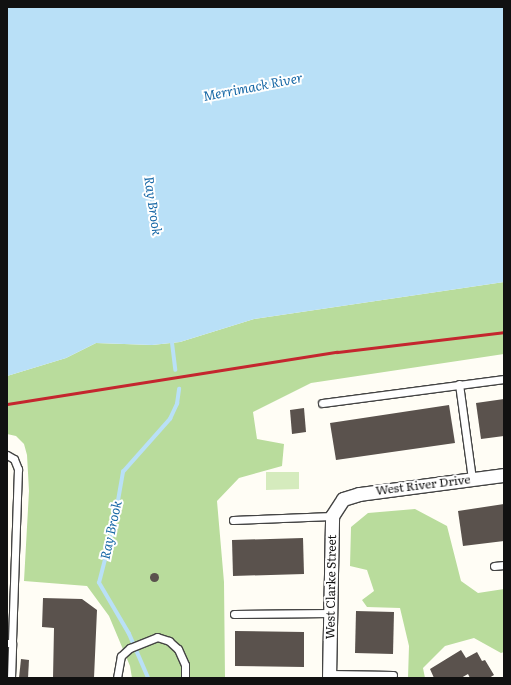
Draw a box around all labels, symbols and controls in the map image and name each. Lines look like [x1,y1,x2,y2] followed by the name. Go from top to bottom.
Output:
[202,70,304,104] water label: Merrimack River
[141,175,165,237] water label: Ray Brook
[375,472,471,498] street label: West River Drive
[97,499,125,561] water label: Ray Brook
[323,534,339,640] street label: West Clarke Street

